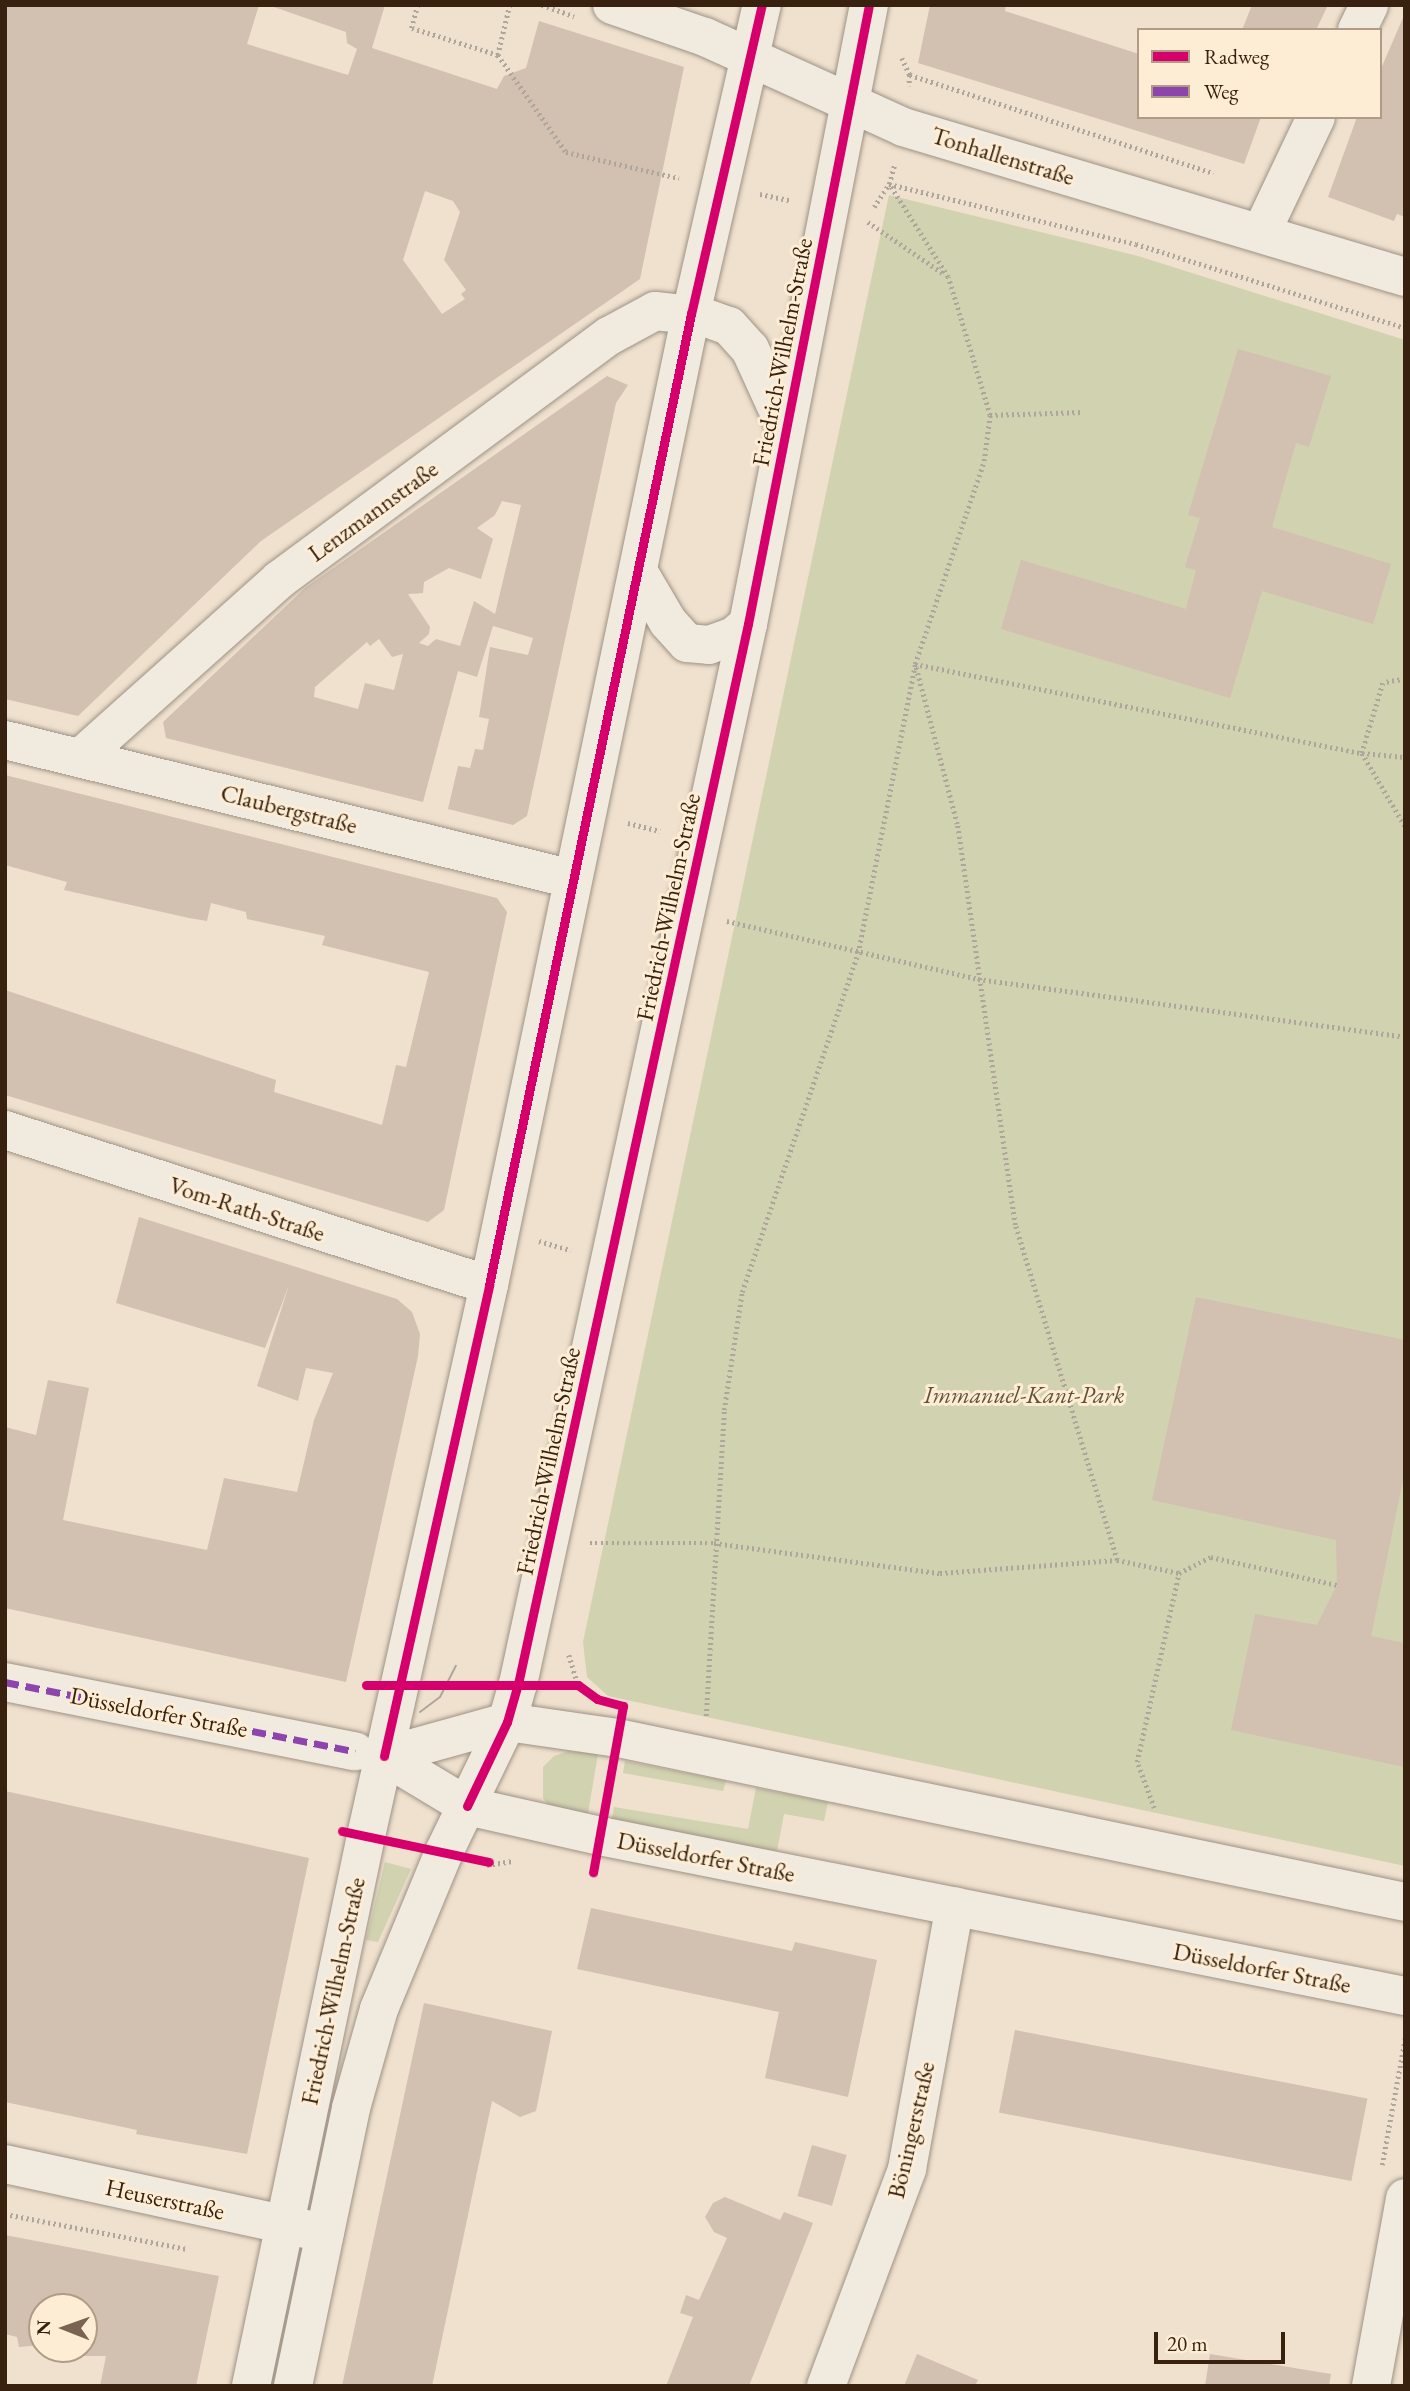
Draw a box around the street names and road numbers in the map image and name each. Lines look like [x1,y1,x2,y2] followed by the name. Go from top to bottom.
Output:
[928,121,1078,191] street label: Tonhallenstraße
[746,235,818,469] street label: Friedrich-Wilhelm-Straße
[303,454,443,568] street label: Lenzmannstraße
[218,778,360,840] street label: Claubergstraße
[630,791,706,1023] street label: Friedrich-Wilhelm-Straße
[166,1170,328,1248] street label: Vom-Rath-Straße
[510,1345,586,1577] street label: Friedrich-Wilhelm-Straße
[68,1681,250,1743] street label: Düsseldorfer Straße
[615,1826,797,1888] street label: Düsseldorfer Straße
[295,1875,371,2107] street label: Friedrich-Wilhelm-Straße
[1171,1937,1353,1999] street label: Düsseldorfer Straße
[881,2059,941,2201] street label: Böningerstraße
[103,2172,227,2226] street label: Heuserstraße

